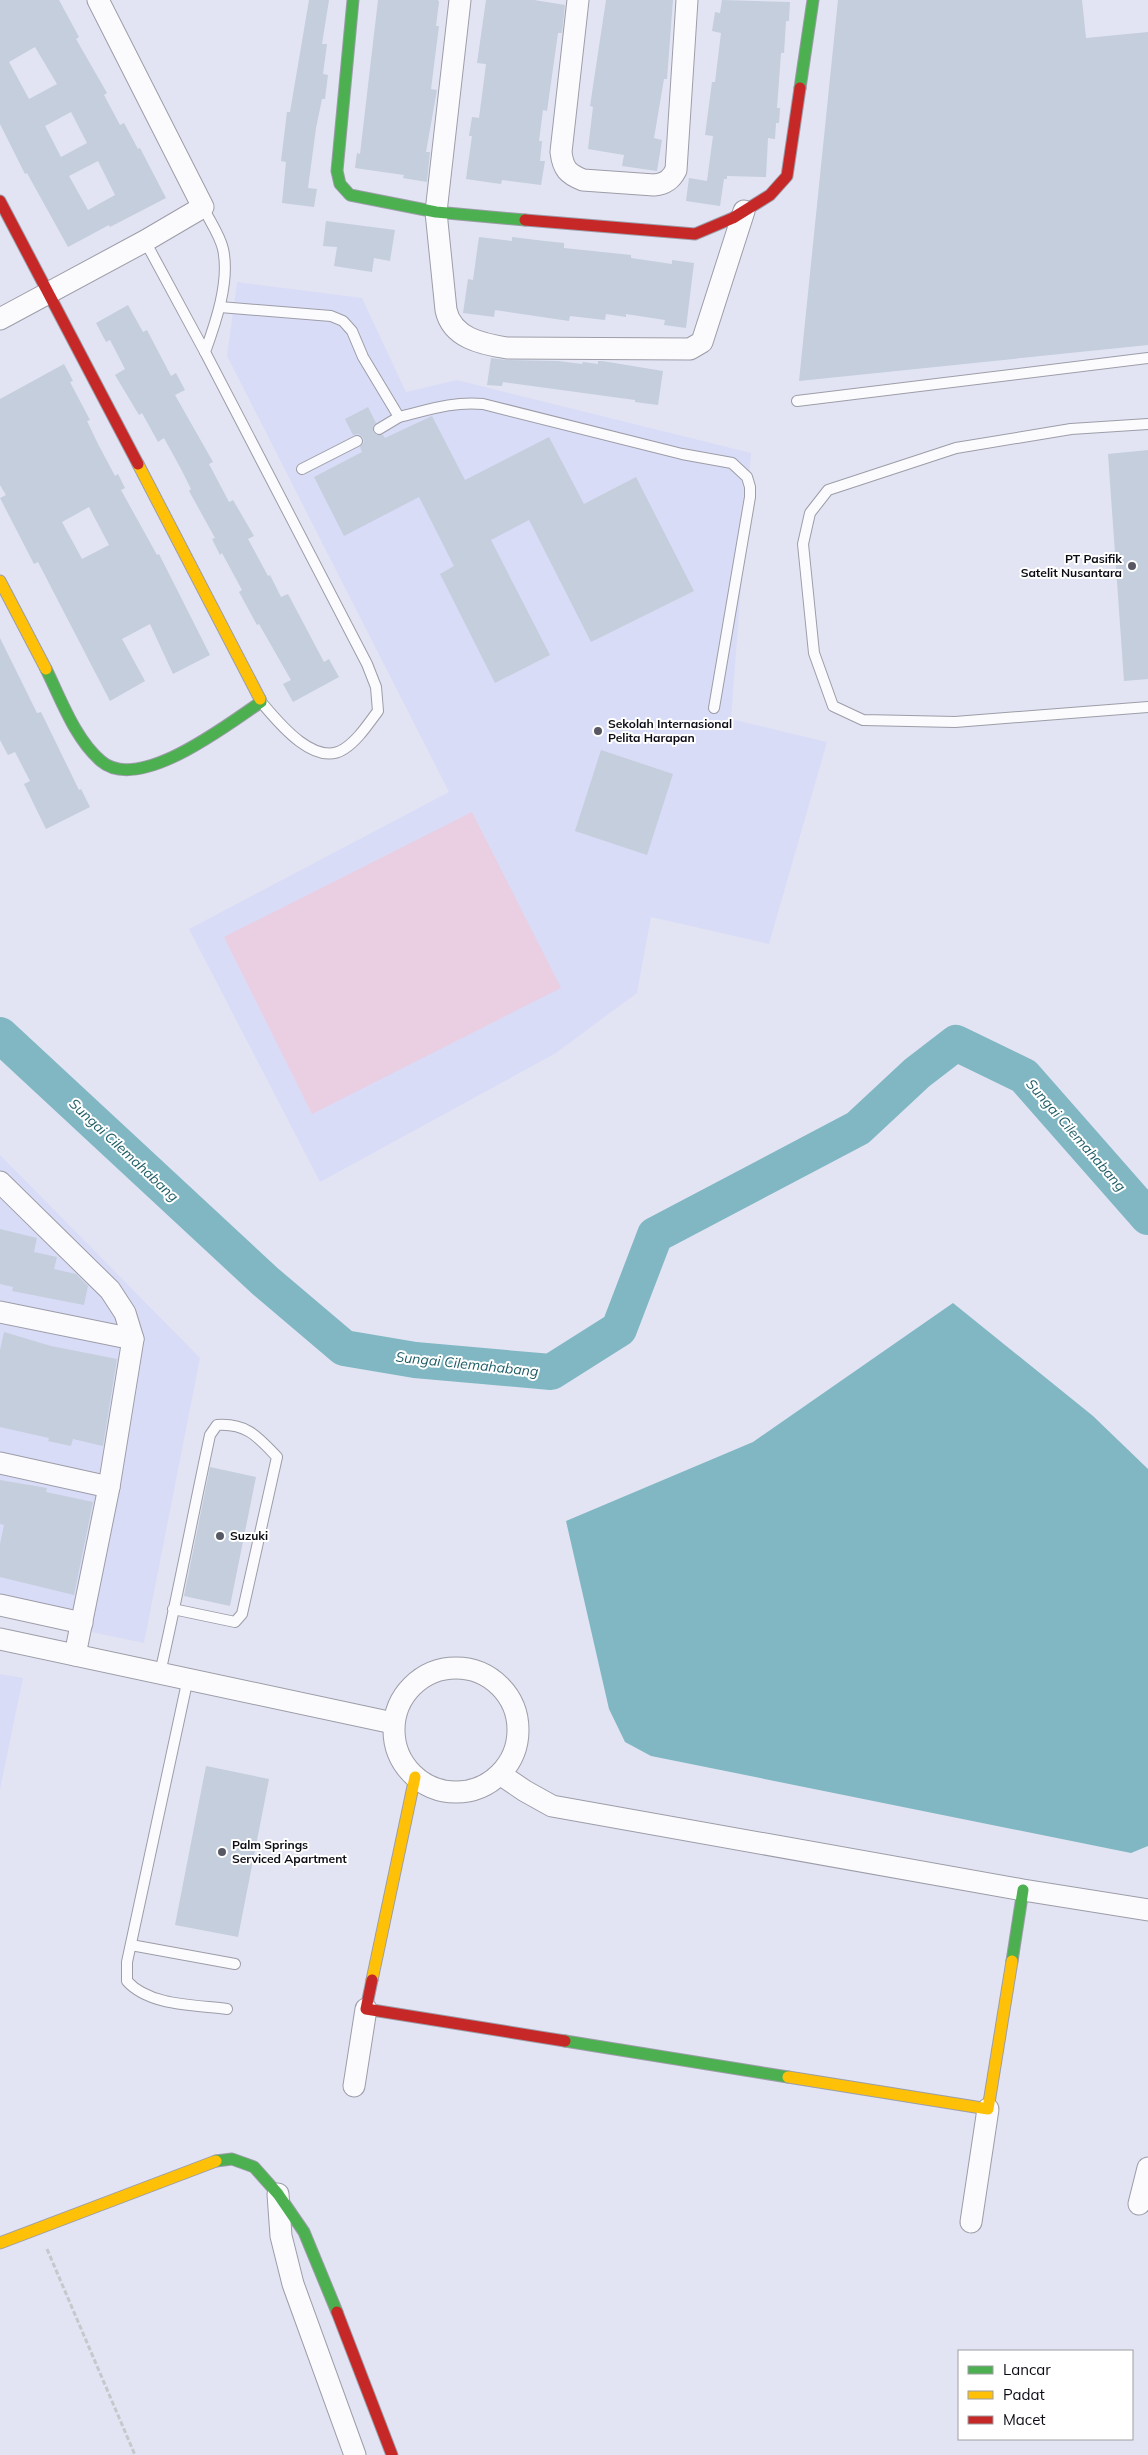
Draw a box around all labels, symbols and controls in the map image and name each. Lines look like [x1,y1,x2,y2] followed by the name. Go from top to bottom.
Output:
[1021,551,1122,580] place label: PT Pasifik Satelit Nusantara
[1126,560,1138,572] marker: PT Pasifik Satelit Nusantara
[608,716,732,745] place label: Sekolah Internasional Pelita Harapan
[592,725,604,737] marker: Sekolah Internasional Pelita Harapan
[1022,1075,1130,1195] water label: Sungai Cilemahabang
[65,1095,183,1206] water label: Sungai Cilemahabang
[395,1348,540,1381] water label: Sungai Cilemahabang
[230,1528,268,1543] place label: Suzuki
[214,1530,226,1542] marker: Suzuki
[232,1837,347,1866] place label: Palm Springs Serviced Apartment
[216,1846,228,1858] marker: Palm Springs Serviced Apartment
[958,2350,1133,2440] legend
[1003,2360,1051,2379] text: Lancar
[1003,2385,1045,2404] text: Padat
[1003,2410,1046,2429] text: Macet

